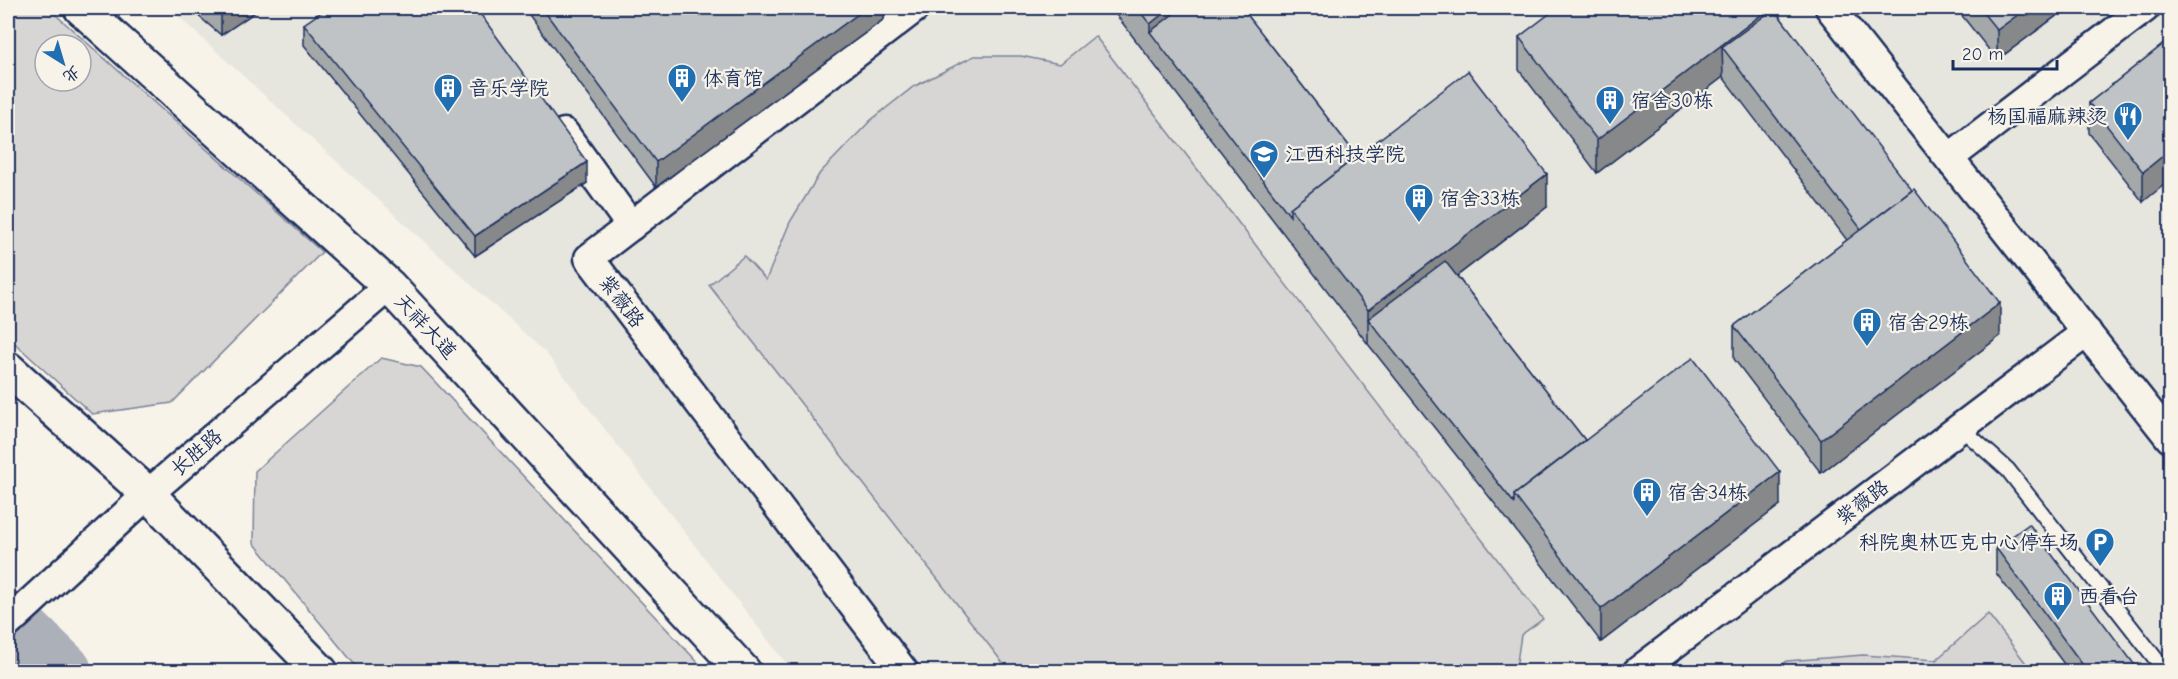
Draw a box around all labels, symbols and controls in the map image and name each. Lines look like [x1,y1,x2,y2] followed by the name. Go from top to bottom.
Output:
[33,33,93,93] north arrow
[1953,33,2056,71] scale bar
[1962,44,2003,65] text: 20 m
[60,62,83,86] text: 北
[666,62,698,104] building icon: 体育馆
[703,67,763,90] place label: 体育馆
[432,72,464,114] building icon: 音乐学院
[469,77,549,100] place label: 音乐学院
[1594,84,1626,126] building icon: 宿舍30栋
[1631,89,1713,112] place label: 宿舍30栋
[2112,100,2144,142] restaurant icon: 杨国福麻辣烫
[1987,105,2107,128] place label: 杨国福麻辣烫
[1248,138,1280,180] school or university icon: 江西科技学院
[1285,143,1405,166] place label: 江西科技学院
[1403,182,1435,224] building icon: 宿舍33栋
[1440,187,1520,210] place label: 宿舍33栋
[594,270,649,333] street label: 紫薇路
[390,289,461,363] street label: 天祥大道
[1851,306,1883,348] building icon: 宿舍29栋
[1888,311,1969,334] place label: 宿舍29栋
[166,423,227,481] street label: 长胜路
[1831,475,1894,530] street label: 紫薇路
[1631,476,1663,518] building icon: 宿舍34栋
[1668,481,1748,504] place label: 宿舍34栋
[2084,526,2116,568] parking icon: 科院奥林匹克中心停车场
[1859,531,2079,554] place label: 科院奥林匹克中心停车场
[2042,580,2074,622] building icon: 西看台
[2079,585,2139,608] place label: 西看台

